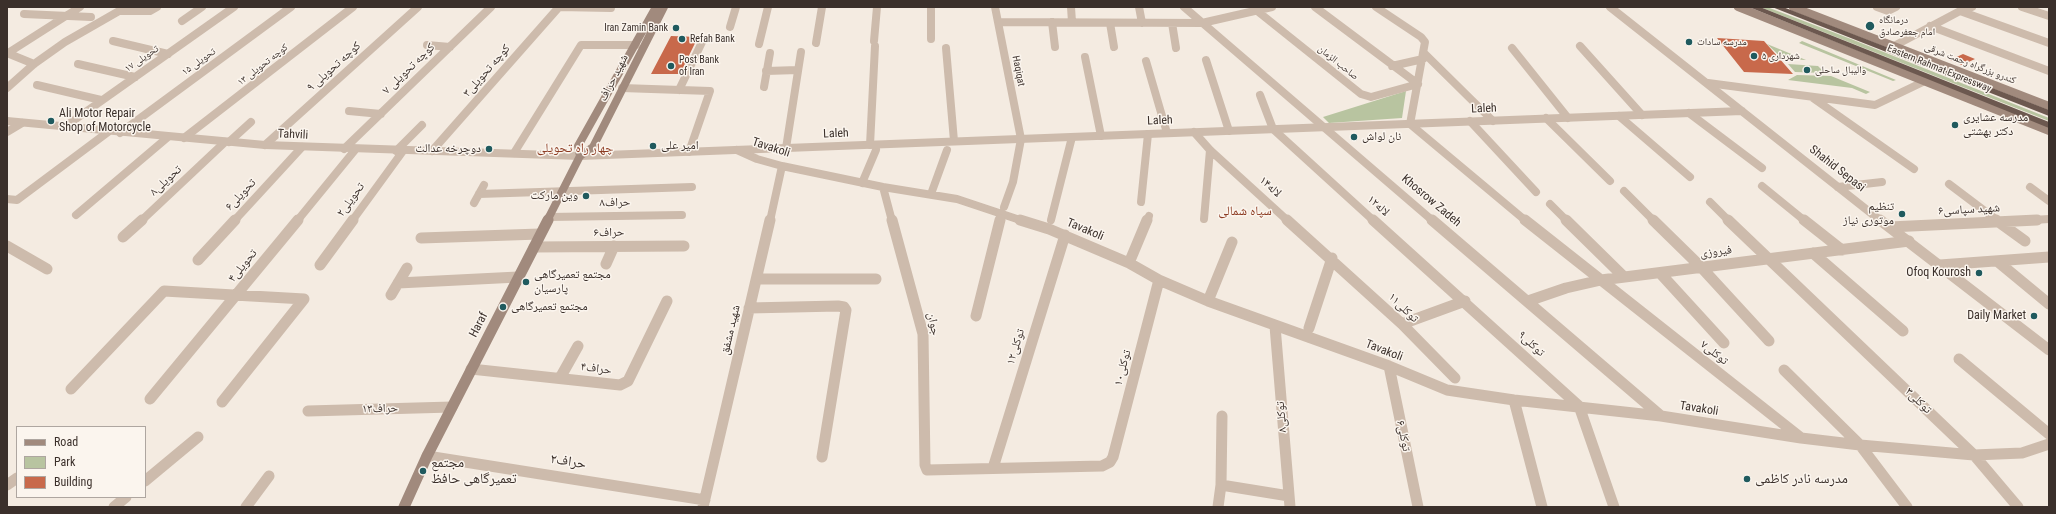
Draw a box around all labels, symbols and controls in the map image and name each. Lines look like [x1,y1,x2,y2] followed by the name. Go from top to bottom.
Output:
[1879,14,1935,38] place label: درمانگاه امام جعفرصادق
[1864,20,1876,32] marker: درمانگاه امام جعفرصادق
[604,22,668,34] place label: Iran Zamin Bank
[671,23,681,33] marker: Iran Zamin Bank
[690,33,735,45] place label: Refah Bank
[677,34,687,44] marker: Refah Bank
[1697,36,1747,48] place label: مدرسه سادات
[1684,37,1694,47] marker: مدرسه سادات
[304,39,364,95] street label: کوچه تحویلی ۹
[380,40,438,98] street label: کوچه تحویلی ۷
[1923,41,2017,87] street label: کندرو بزرگراه رحمت شرقی
[235,42,291,88] street label: کوچه تحویلی ۱۳
[460,42,514,100] street label: کوچه تحویلی۳
[123,43,161,75] street label: تحویلی ۱۷
[1315,43,1361,83] street label: صاحب الزمان
[1885,43,1993,95] street label: Eastern Rahmat Expressway
[180,46,218,78] street label: تحویلی ۱۵
[1762,50,1800,62] place label: شهرداری ۵
[1749,51,1759,61] marker: شهرداری ۵
[596,52,632,104] street label: شهید حراف
[679,54,719,78] place label: Post Bank of Iran
[1009,55,1027,87] street label: Haqiqat
[666,61,676,71] marker: Post Bank of Iran
[1815,64,1866,76] place label: والیبال ساحلی
[1802,65,1812,75] marker: والیبال ساحلی
[1471,101,1497,117] street label: Laleh
[59,107,151,135] place label: Ali Motor Repair Shop of Motorcycle
[1963,111,2028,139] place label: مدرسه عشایری دکتر بهشتی
[1147,113,1173,129] street label: Laleh
[46,116,56,126] marker: Ali Motor Repair Shop of Motorcycle
[1950,120,1960,130] marker: مدرسه عشایری دکتر بهشتی
[823,126,849,142] street label: Laleh
[277,127,309,143] street label: Tahvili
[1362,130,1401,144] place label: نان لواش
[1349,132,1359,142] marker: نان لواش
[750,135,792,161] street label: Tavakoli
[661,139,698,153] place label: امیر علی
[537,141,613,157] district label: چهار راه تحویلی
[648,141,658,151] marker: امیر علی
[415,142,481,156] place label: دوچرخه عدالت
[1806,143,1868,195] street label: Shahid Sepasi
[484,144,494,154] marker: دوچرخه عدالت
[147,163,185,199] street label: تحویلی۸
[1398,172,1464,230] street label: Khosrow Zadeh
[1256,173,1284,201] street label: لاله۱۴
[223,176,259,214] street label: تحویلی۶
[334,180,368,220] street label: تحویلی۲
[531,189,578,203] place label: وین مارکت
[581,191,591,201] marker: وین مارکت
[1364,192,1392,220] street label: لاله۱۲
[599,196,631,210] street label: حراف۸
[1843,200,1894,228] place label: تنظیم موتوری نیاز
[1938,201,2000,219] street label: شهید سپاسی۶
[1218,204,1272,220] district label: سپاه شمالی
[1897,209,1907,219] marker: تنظیم موتوری نیاز
[1064,216,1106,244] street label: Tavakoli
[593,226,625,240] street label: حراف۶
[1699,243,1733,261] street label: فیروزی
[225,247,261,285] street label: تحویلی۴
[1906,266,1971,280] place label: Ofoq Kourosh
[534,268,611,296] place label: مجتمع تعمیرگاهی پارسیان
[1974,268,1984,278] marker: Ofoq Kourosh
[521,277,531,287] marker: مجتمع تعمیرگاهی پارسیان
[1385,290,1421,326] street label: توکلی۱۱
[511,300,588,314] place label: مجتمع تعمیرگاهی
[498,302,508,312] marker: مجتمع تعمیرگاهی
[718,304,744,356] street label: شهید مشفق
[1967,309,2026,323] place label: Daily Market
[467,310,491,340] street label: Haraf
[924,311,942,337] street label: جوان
[2029,311,2039,321] marker: Daily Market
[1004,327,1028,367] street label: توکلی۱۲
[1515,328,1547,360] street label: توکلی۹
[1363,337,1405,365] street label: Tavakoli
[1697,338,1731,368] street label: ۷توکلی
[1111,348,1135,388] street label: ۱۰توکلی
[580,360,612,378] street label: حراف۴
[1902,385,1934,417] street label: توکلی۳
[1679,399,1719,419] street label: Tavakoli
[362,401,398,417] street label: حراف۱۳
[1273,401,1291,433] street label: توکلی۸
[1393,419,1413,453] street label: توکلی۶
[16,426,146,498] legend
[54,435,78,449] text: Road
[549,451,587,473] street label: حراف۲
[54,455,75,469] text: Park
[431,455,517,488] place label: مجتمع تعمیرگاهی حافظ
[418,466,428,476] marker: مجتمع تعمیرگاهی حافظ
[1755,471,1848,487] place label: مدرسه نادر کاظمی
[1742,474,1752,484] marker: مدرسه نادر کاظمی
[54,475,92,489] text: Building

